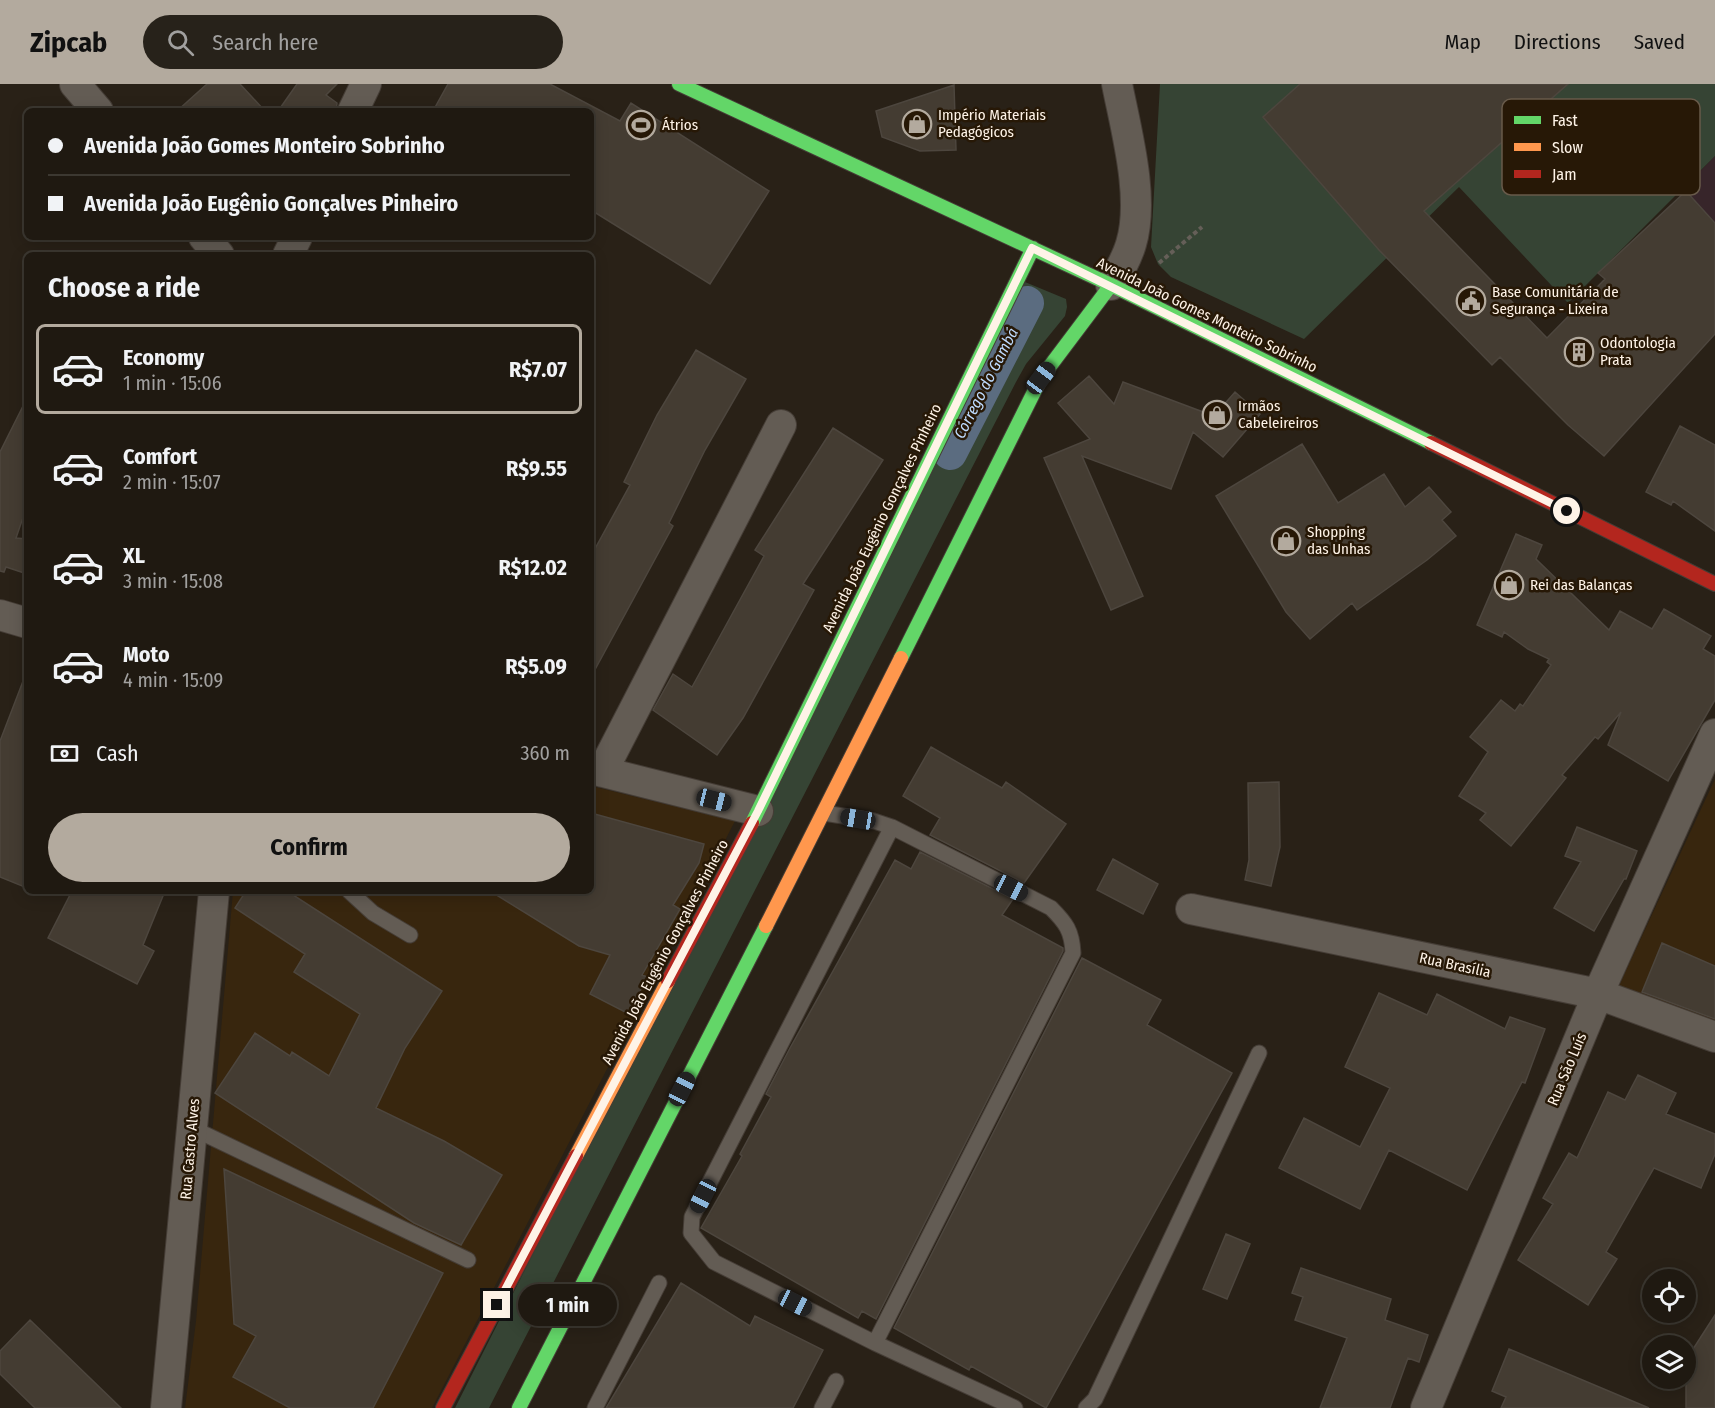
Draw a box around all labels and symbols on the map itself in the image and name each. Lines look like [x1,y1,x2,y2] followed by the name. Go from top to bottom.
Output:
[1502,99,1700,195] legend
[938,106,1046,141] place label: Império Materiais Pedagógicos
[901,108,933,140] shop icon: Império Materiais Pedagógicos
[625,109,657,141] sports icon: Átrios
[1552,111,1579,130] text: Fast
[662,116,698,134] place label: Átrios
[1552,138,1583,157] text: Slow
[1552,165,1577,184] text: Jam
[1094,254,1320,376] street label: Avenida João Gomes Monteiro Sobrinho
[1492,283,1619,318] place label: Base Comunitária de Segurança - Lixeira
[1455,285,1487,317] public building icon: Base Comunitária de Segurança - Lixeira
[950,324,1022,442] water label: Córrego do Gambá
[1600,334,1676,369] place label: Odontologia Prata
[1563,336,1595,368] building icon: Odontologia Prata
[1023,358,1059,398] car
[1238,397,1318,432] place label: Irmãos Cabeleireiros
[1201,399,1233,431] shop icon: Irmãos Cabeleireiros
[819,401,945,635] street label: Avenida João Eugênio Gonçalves Pinheiro
[1553,497,1580,524] route start
[1307,523,1371,558] place label: Shopping das Unhas
[1270,525,1302,557] shop icon: Shopping das Unhas
[1493,569,1525,601] shop icon: Rei das Balanças
[1530,576,1632,594] place label: Rei das Balanças
[694,787,734,813] car
[839,807,877,831] car
[598,836,732,1068] street label: Avenida João Eugênio Gonçalves Pinheiro
[991,872,1031,904] car
[1418,949,1492,981] street label: Rua Brasília
[1544,1030,1590,1108] street label: Rua São Luís
[666,1069,698,1109] car
[177,1098,203,1200] street label: Rua Castro Alves
[687,1176,719,1216] car
[518,1284,617,1326] callout: 1 min
[775,1287,815,1319] car
[483,1291,510,1318] route end

